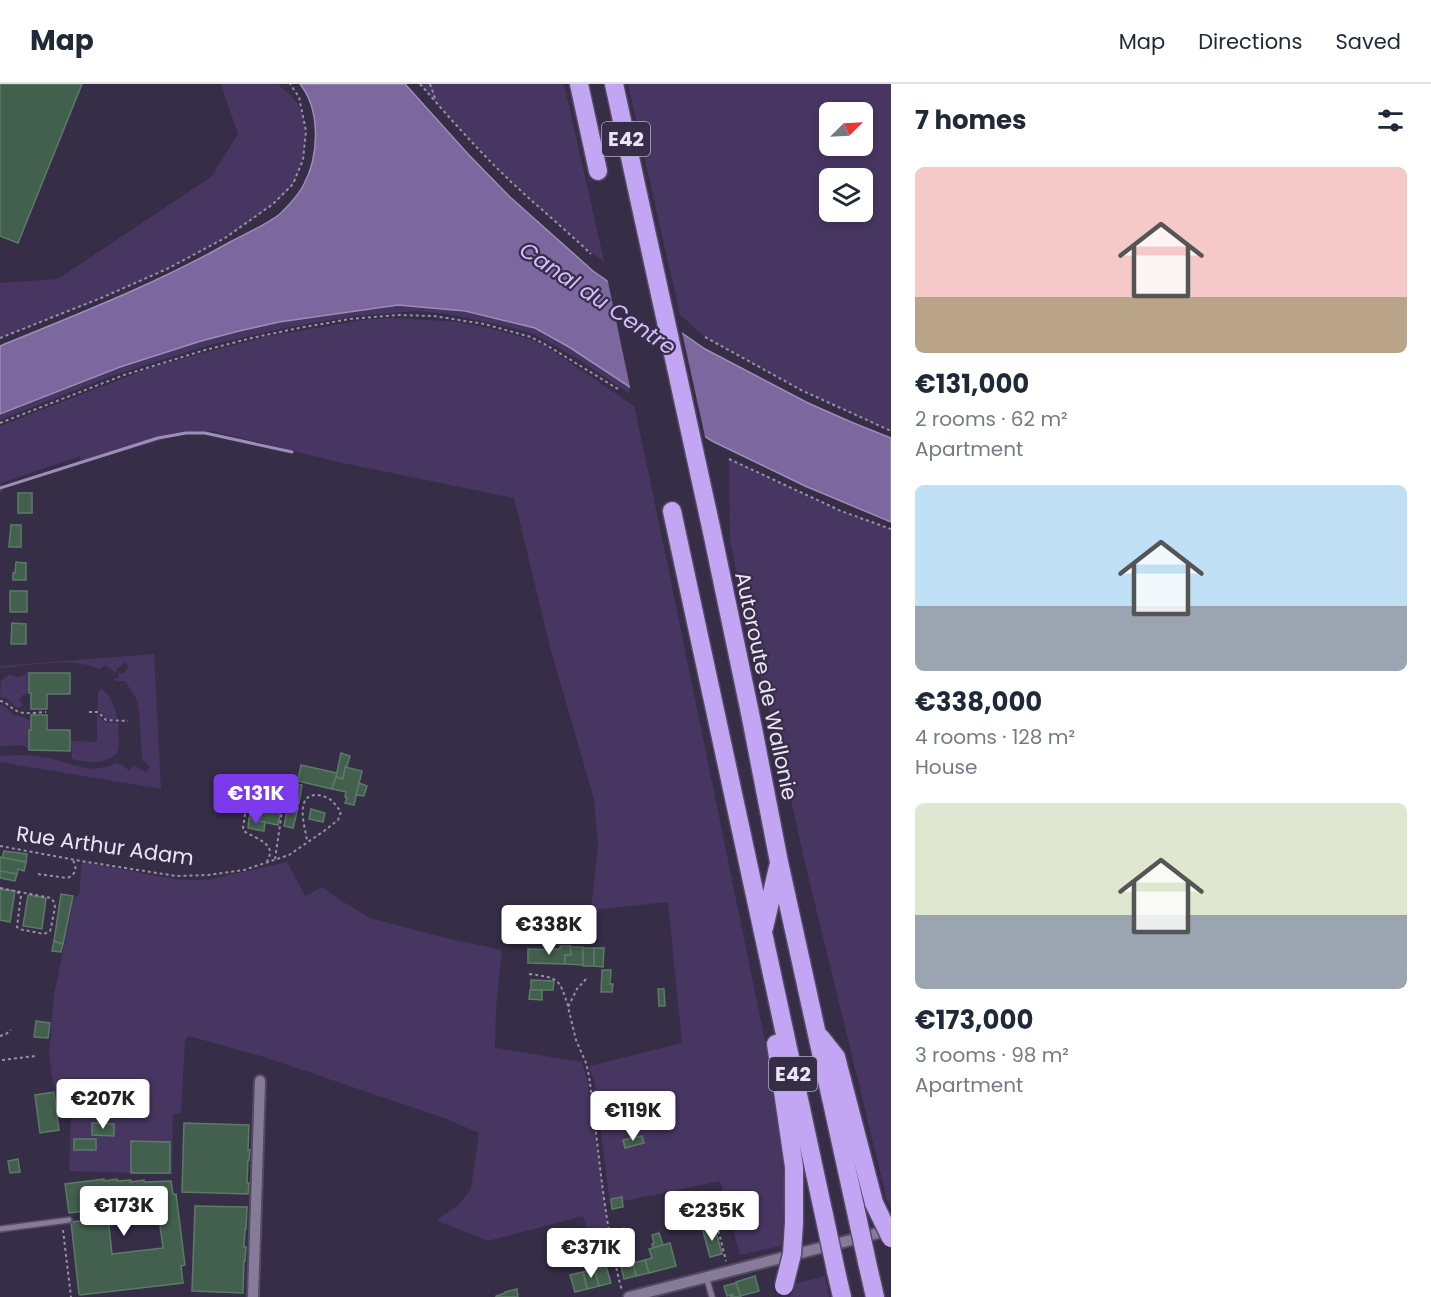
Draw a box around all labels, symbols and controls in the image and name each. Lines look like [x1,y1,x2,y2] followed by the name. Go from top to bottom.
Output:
[30,21,94,60] text: Map
[1119,27,1165,56] text: Map
[1198,27,1302,56] text: Directions
[1335,27,1401,56] text: Saved
[819,102,873,156] north arrow
[819,102,873,222] map controls
[915,102,1027,138] text: 7 homes
[1374,104,1407,137] icon: filters
[602,122,650,156] road number: E42
[819,168,873,222] button: layers
[1107,206,1215,314] icon: home
[513,234,682,362] water label: Canal du Centre
[915,366,1029,402] text: €131,000
[915,405,1068,433] text: 2 rooms · 62 m²
[915,435,1023,463] text: Apartment
[1107,524,1215,632] icon: home
[728,569,805,803] street label: Autoroute de Wallonie
[915,684,1042,720] text: €338,000
[915,723,1075,751] text: 4 rooms · 128 m²
[915,753,977,781] text: House
[214,774,298,825] pin: €131K
[228,779,285,807] text: €131K
[14,819,196,872] street label: Rue Arthur Adam
[1107,842,1215,950] icon: home
[507,905,591,956] pin: €338K
[515,910,583,938] text: €338K
[915,1002,1033,1038] text: €173,000
[915,1041,1069,1069] text: 3 rooms · 98 m²
[769,1057,817,1091] road number: E42
[915,1071,1023,1099] text: Apartment
[61,1079,145,1130] pin: €207K
[70,1084,136,1112] text: €207K
[591,1091,675,1142] pin: €119K
[604,1096,662,1124] text: €119K
[82,1186,166,1237] pin: €173K
[94,1191,154,1219] text: €173K
[670,1191,754,1242] pin: €235K
[679,1196,745,1224] text: €235K
[549,1228,633,1279] pin: €371K
[561,1233,621,1261] text: €371K

